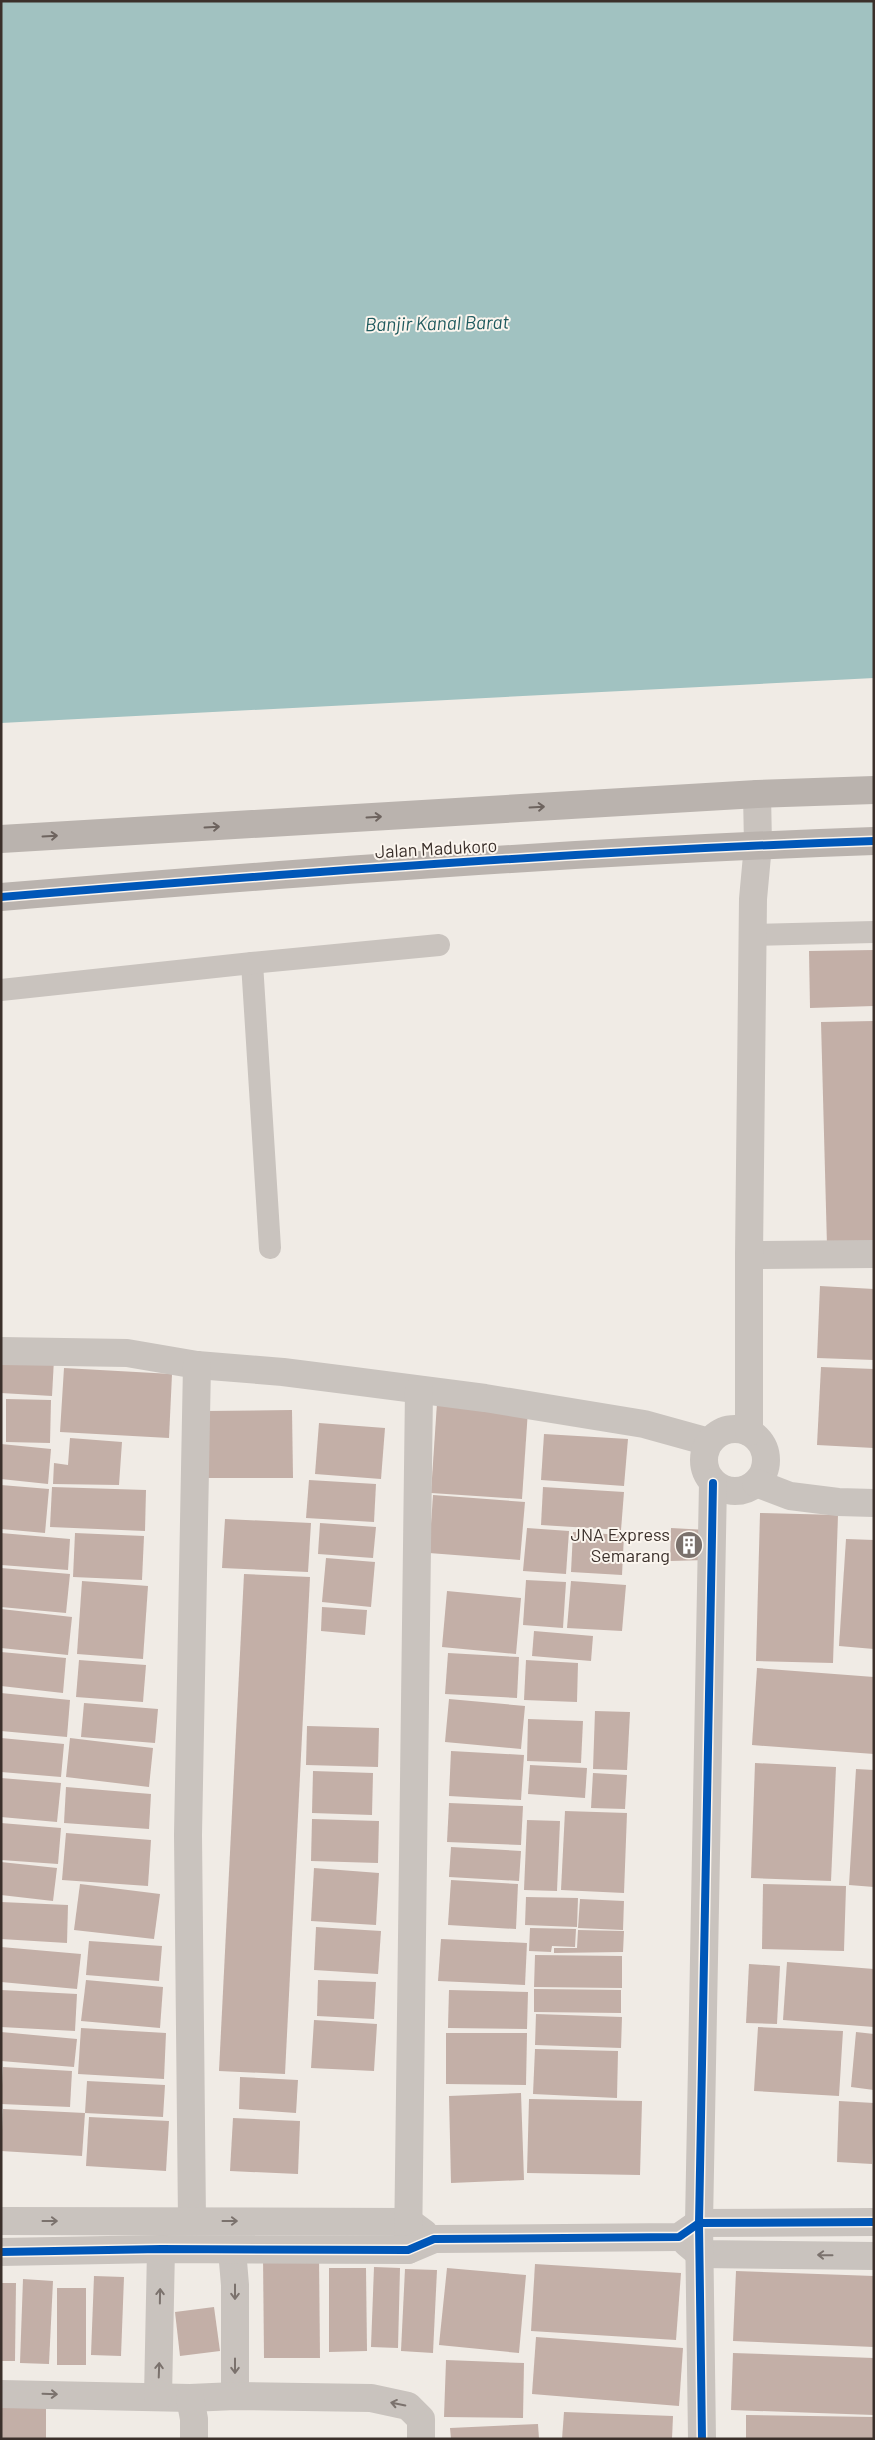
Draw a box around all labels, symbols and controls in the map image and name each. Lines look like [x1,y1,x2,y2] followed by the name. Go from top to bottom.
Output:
[365,310,510,335] water label: Banjir Kanal Barat
[528,803,544,812] one-way arrow
[366,813,382,822] one-way arrow
[204,822,220,831] one-way arrow
[42,832,58,841] one-way arrow
[374,834,498,862] street label: Jalan Madukoro
[571,1523,670,1566] place label: JNA Express Semarang
[674,1530,704,1560] building icon: JNA Express Semarang
[42,2216,58,2226] one-way arrow
[222,2216,238,2226] one-way arrow
[817,2251,833,2260] one-way arrow
[230,2284,240,2300] one-way arrow
[155,2288,165,2304] one-way arrow
[230,2357,240,2373] one-way arrow
[154,2362,164,2378] one-way arrow
[42,2389,58,2398] one-way arrow
[390,2399,406,2408] one-way arrow

